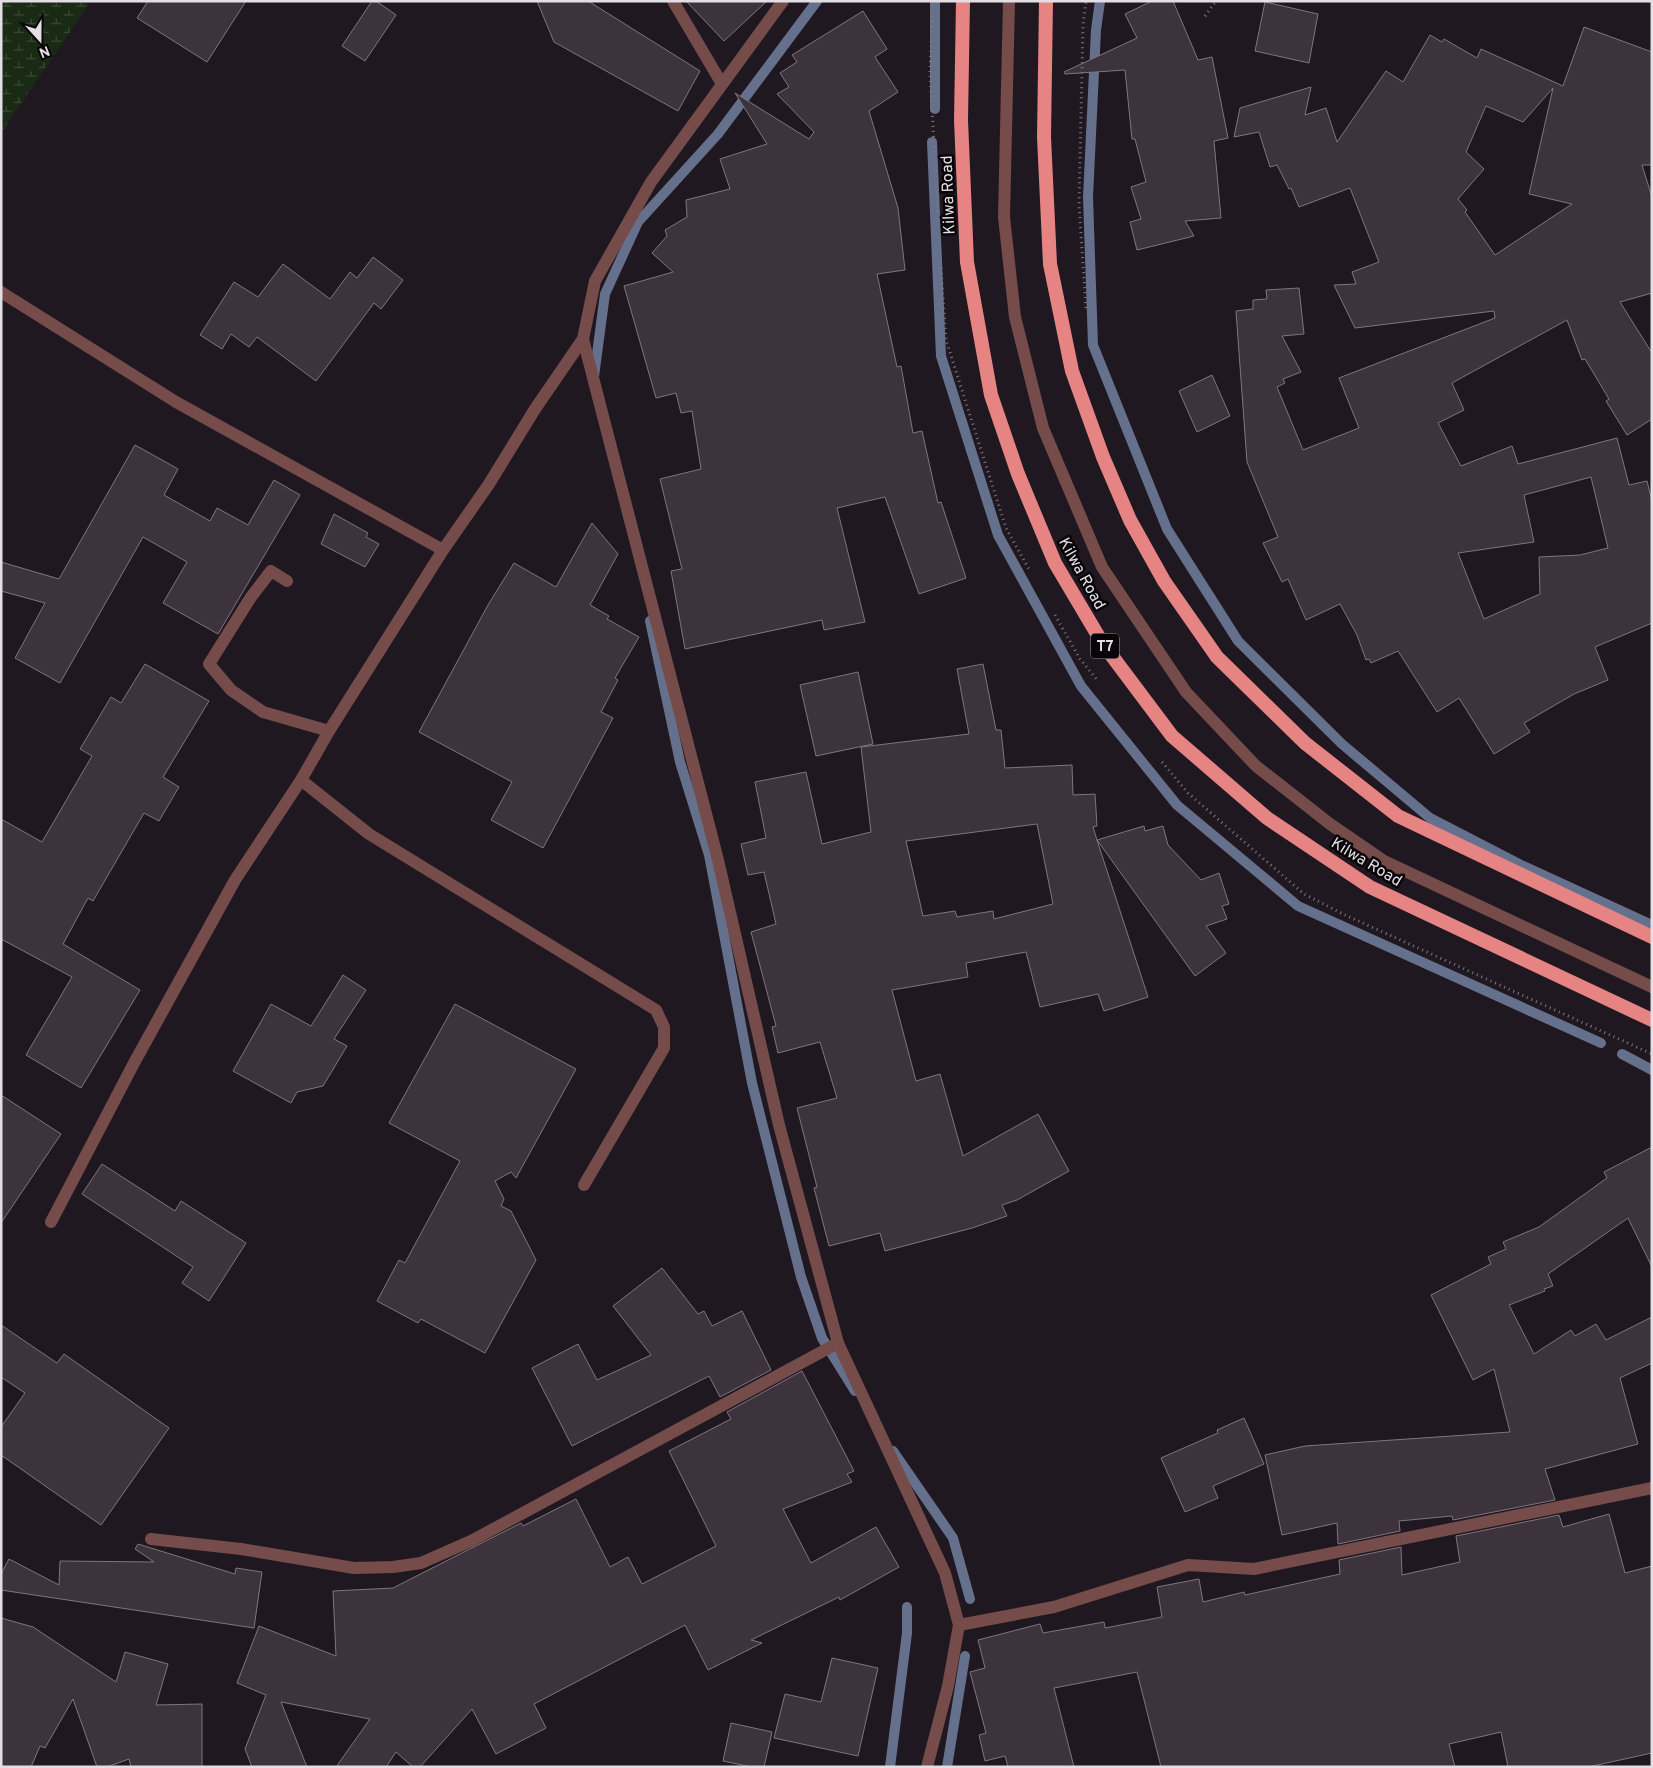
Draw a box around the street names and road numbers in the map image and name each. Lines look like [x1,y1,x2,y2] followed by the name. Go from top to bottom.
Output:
[938,155,960,235] street label: Kilwa Road
[1053,534,1109,614] street label: Kilwa Road
[1091,634,1119,658] road number: T7
[1327,834,1405,892] street label: Kilwa Road

